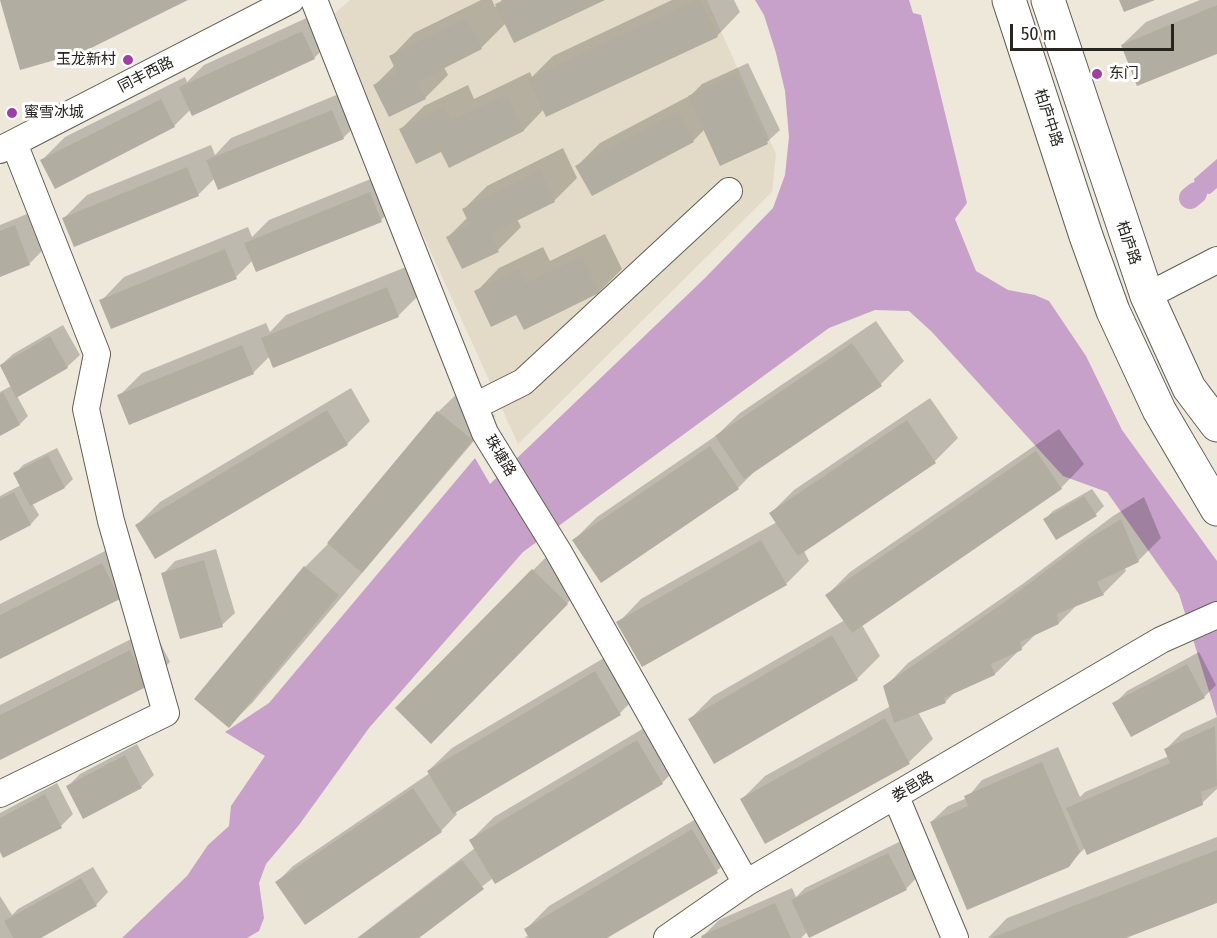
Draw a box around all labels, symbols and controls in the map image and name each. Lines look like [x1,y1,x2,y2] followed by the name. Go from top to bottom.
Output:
[1013,12,1176,50] scale bar
[1021,23,1057,45] text: 50 m
[56,51,116,69] place label: 玉龙新村
[115,53,177,97] street label: 同丰西路
[121,53,135,67] marker: 玉龙新村
[1109,65,1139,83] place label: 东门
[1090,67,1104,81] marker: 东门
[1030,87,1066,149] street label: 柏庐中路
[24,104,84,122] place label: 蜜雪冰城
[5,106,19,120] marker: 蜜雪冰城
[1112,219,1144,267] street label: 柏庐路
[481,432,519,480] street label: 珠塘路
[889,768,937,806] street label: 娄邑路

